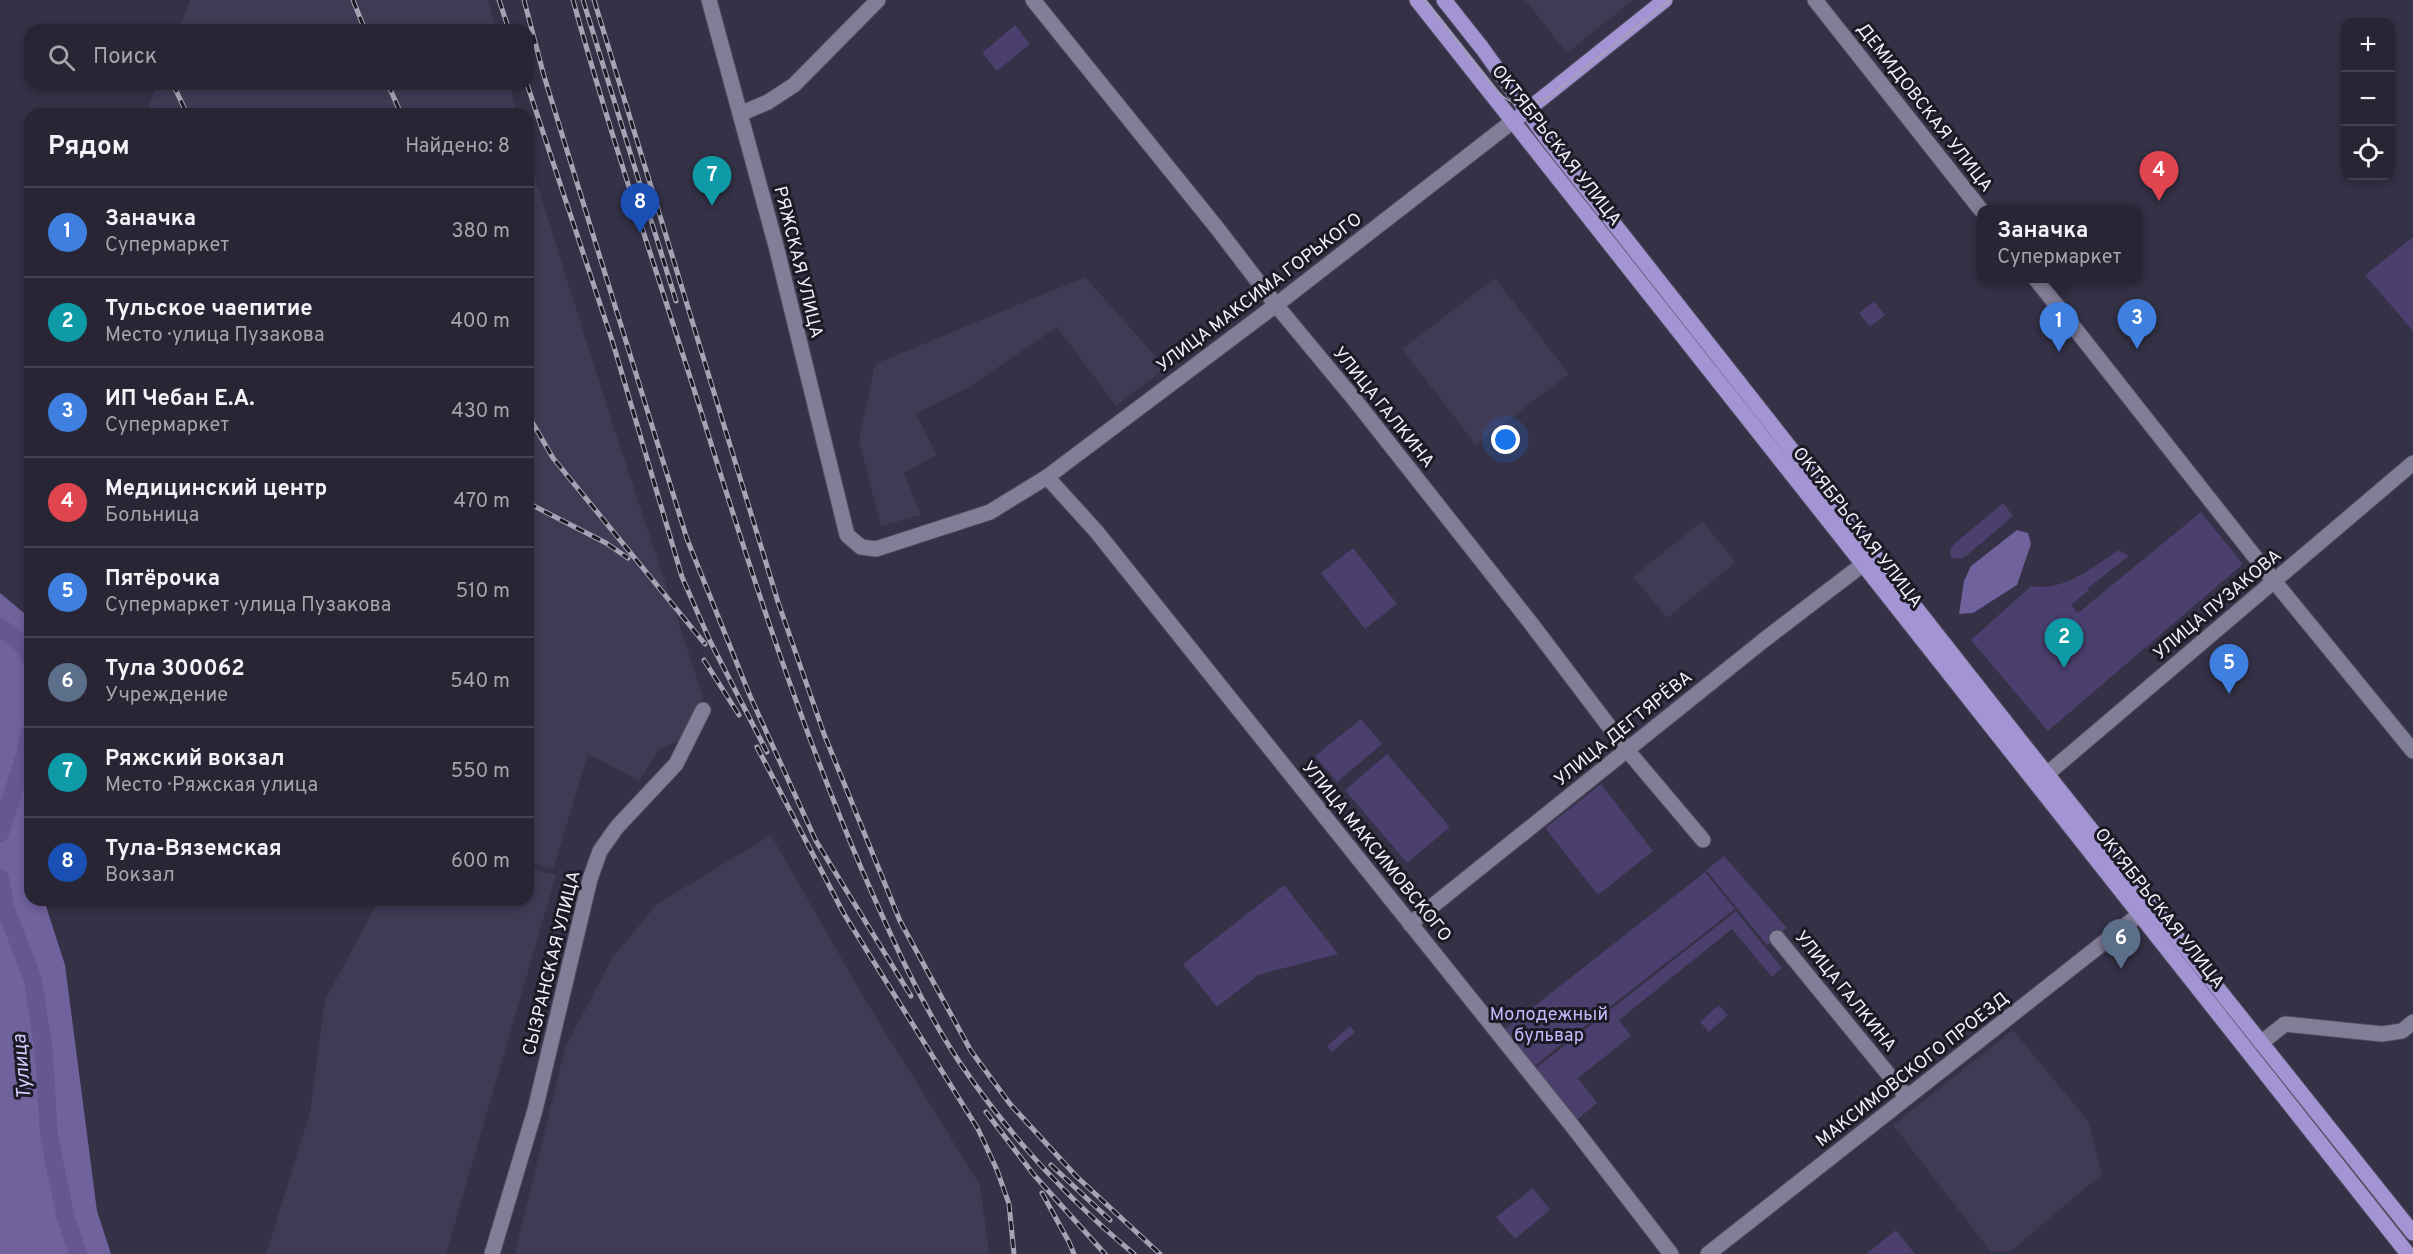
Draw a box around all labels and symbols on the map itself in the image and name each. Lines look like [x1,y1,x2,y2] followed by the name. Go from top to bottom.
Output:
[1851,19,1997,197] street label: ДЕМИДОВСКАЯ УЛИЦА
[1486,61,1626,231] street label: ОКТЯБРЬСКАЯ УЛИЦА
[2140,152,2178,201] pin: 4
[692,156,732,206] pin: 7
[620,184,660,233] pin: 8
[768,184,828,341] street label: РЯЖСКАЯ УЛИЦА
[1153,208,1367,378] street label: УЛИЦА МАКСИМА ГОРЬКОГО
[2118,300,2156,349] pin: 3
[2040,302,2078,352] pin: 1
[1327,343,1439,473] street label: УЛИЦА ГАЛКИНА
[1491,425,1520,454] your location
[1787,443,1927,613] street label: ОКТЯБРЬСКАЯ УЛИЦА
[2149,545,2287,666] street label: УЛИЦА ПУЗАКОВА
[2044,618,2084,668] pin: 2
[2210,644,2248,694] pin: 5
[1549,665,1698,792] street label: УЛИЦА ДЕГТЯРЁВА
[1296,757,1456,947] street label: УЛИЦА МАКСИМОВСКОГО
[2089,824,2229,994] street label: ОКТЯБРЬСКАЯ УЛИЦА
[518,869,587,1058] street label: СЫЗРАНСКАЯ УЛИЦА
[2102,920,2140,969] pin: 6
[1789,927,1901,1057] street label: УЛИЦА ГАЛКИНА
[1812,988,2014,1153] street label: МАКСИМОВСКОГО ПРОЕЗД
[1490,1004,1608,1048] park label: Молодежный бульвар
[7,1032,39,1101] water label: Тулица

